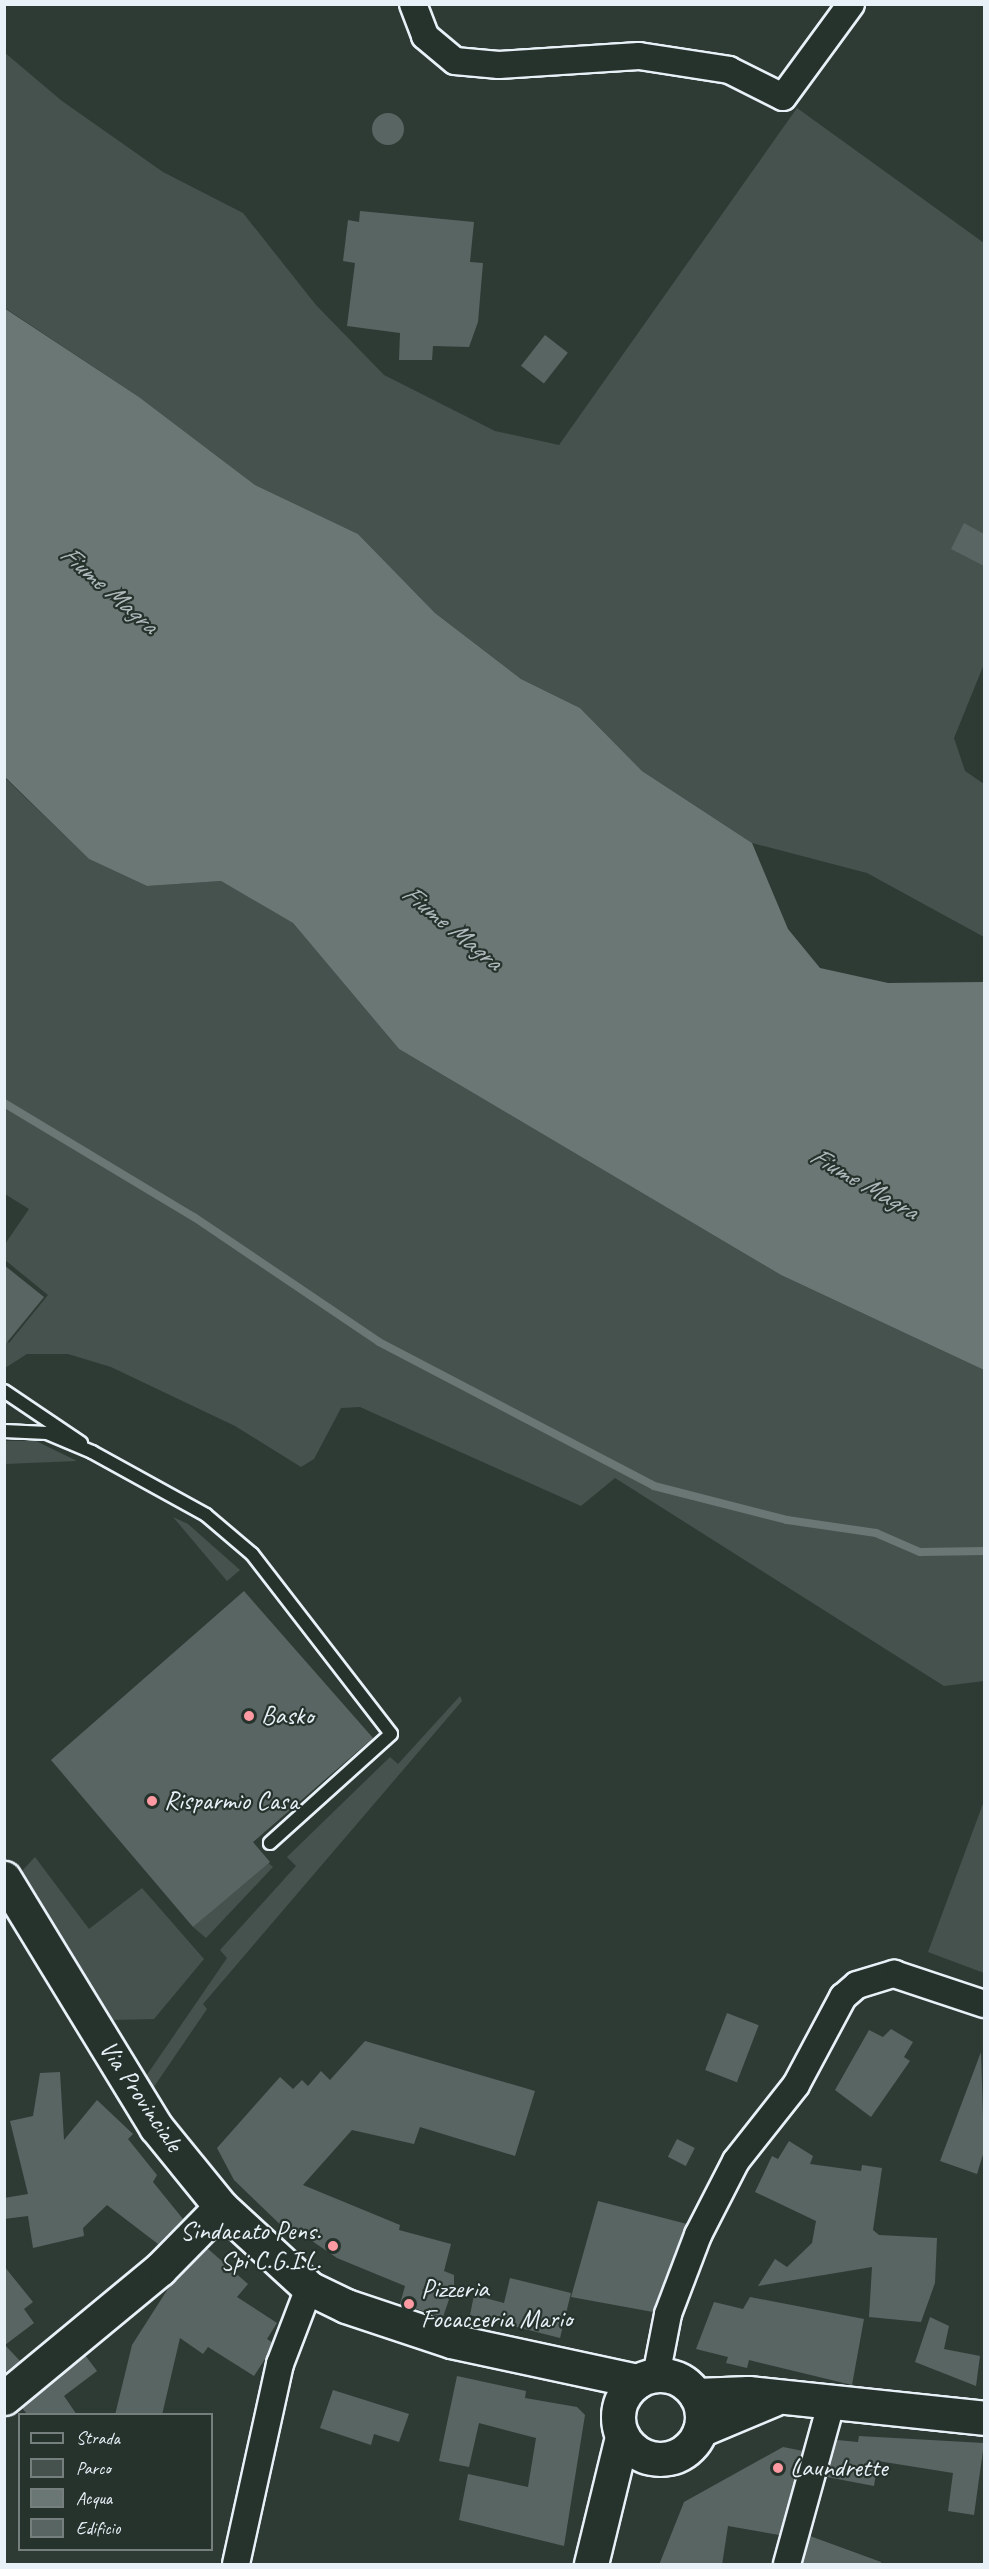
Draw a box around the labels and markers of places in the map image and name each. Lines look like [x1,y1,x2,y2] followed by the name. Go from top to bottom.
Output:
[261,1700,313,1732] place label: Basko
[242,1709,256,1723] marker: Basko
[164,1785,299,1817] place label: Risparmio Casa
[145,1794,159,1808] marker: Risparmio Casa
[180,2215,321,2276] place label: Sindacato Pens. Spi C.G.I.L.
[326,2239,340,2253] marker: Sindacato Pens. Spi C.G.I.L.
[421,2273,573,2334] place label: Pizzeria Focacceria Mario
[402,2297,416,2311] marker: Pizzeria Focacceria Mario
[790,2452,887,2484] place label: Laundrette
[771,2461,785,2475] marker: Laundrette

